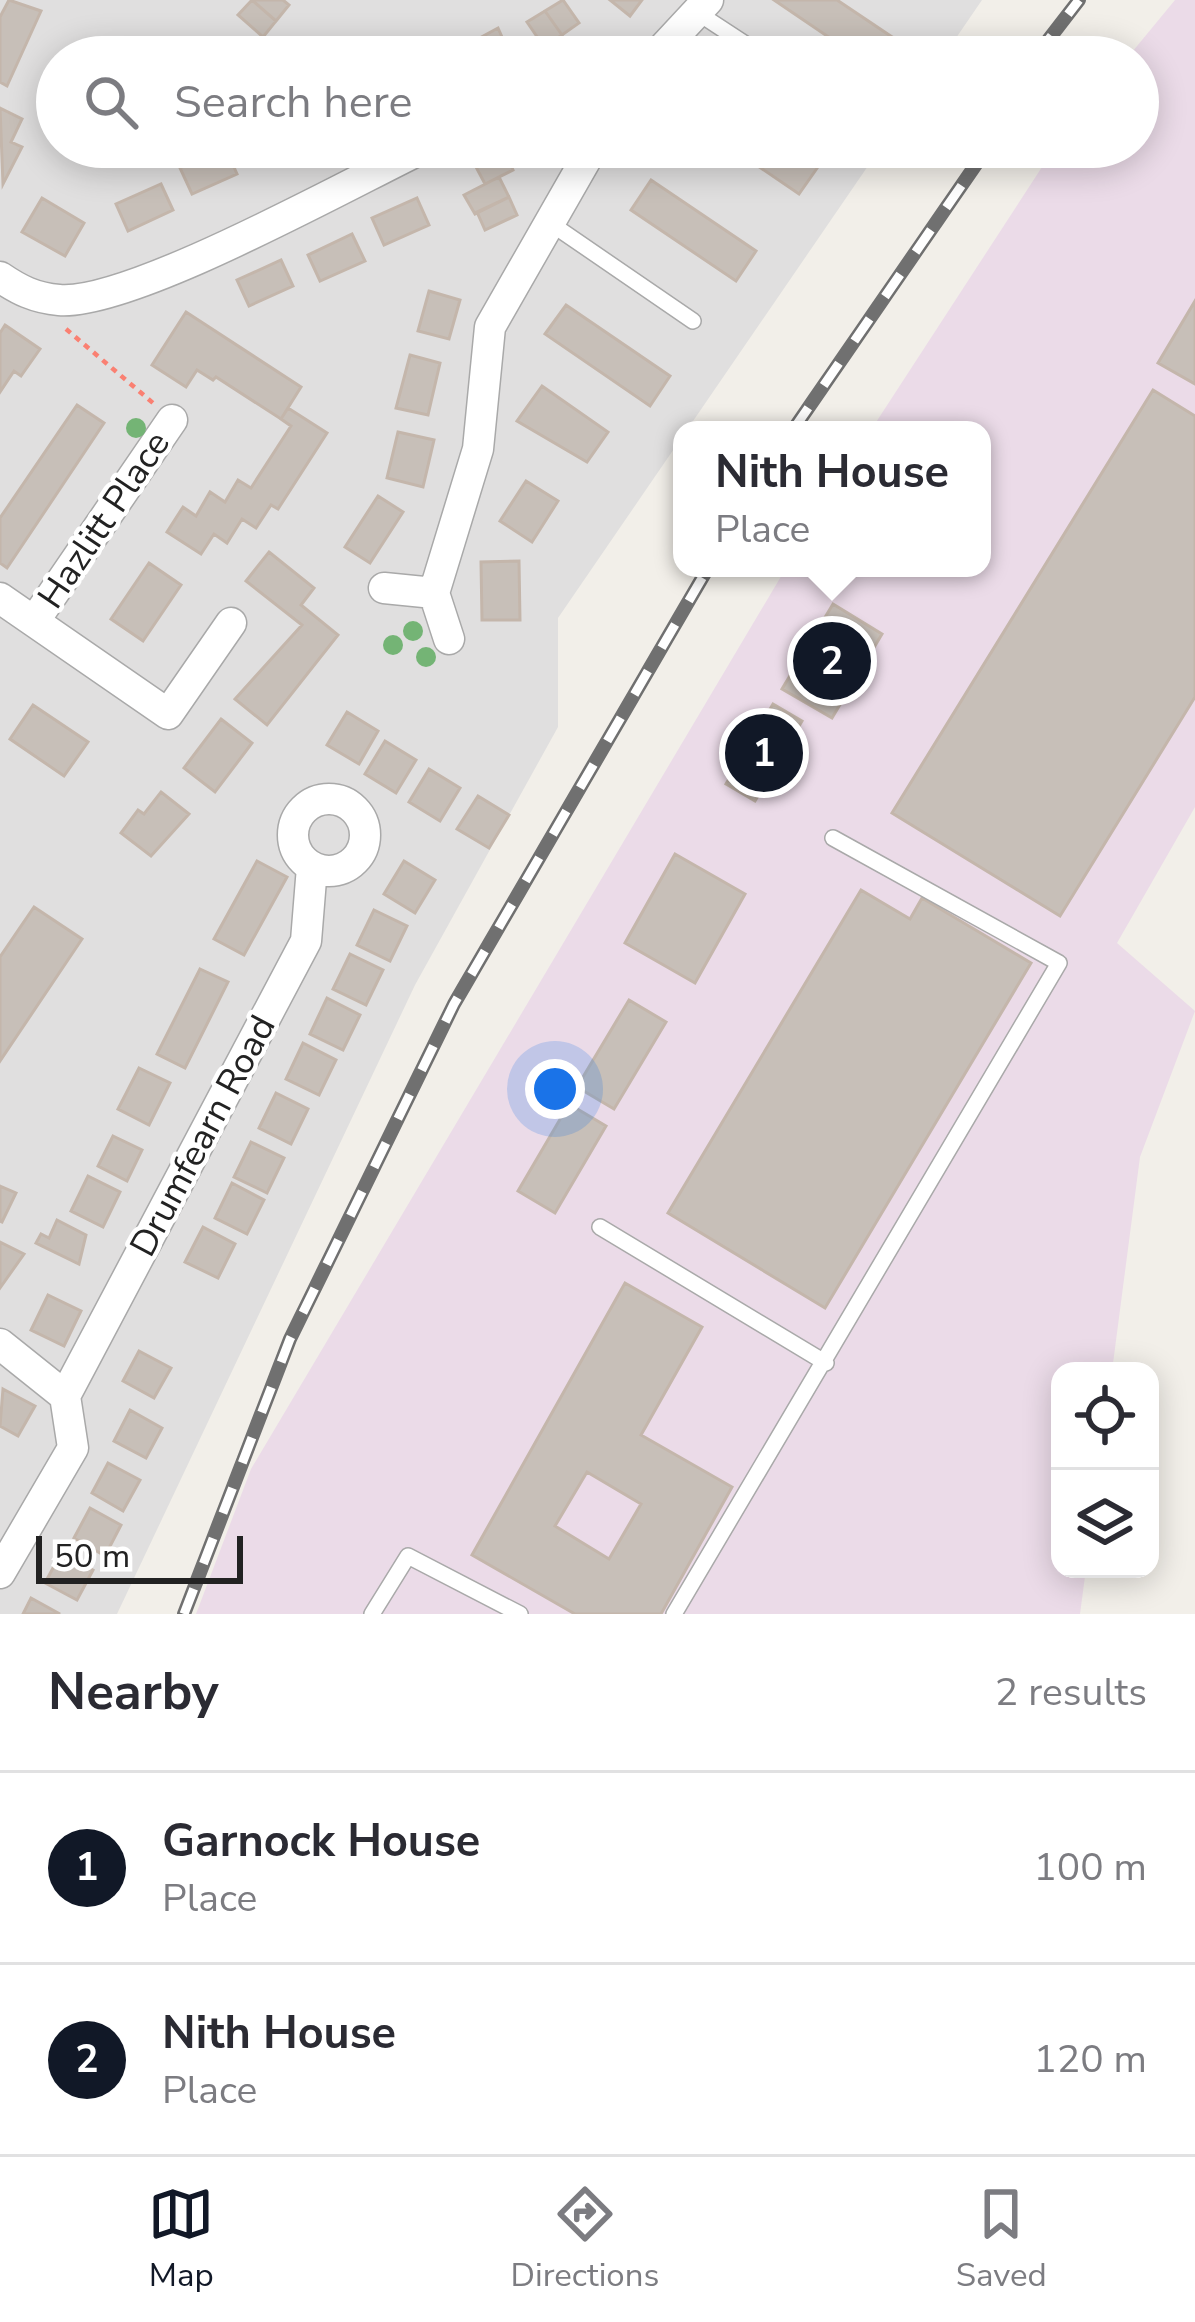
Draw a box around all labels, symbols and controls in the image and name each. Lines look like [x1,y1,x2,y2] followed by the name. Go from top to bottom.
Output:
[36,36,1159,168] search box
[78,69,144,135] icon: search
[174,72,413,133] text: Search here
[673,421,991,577] popup
[27,422,181,618] street label: Hazlitt Place
[715,442,949,503] text: Nith House
[715,503,810,556] text: Place
[793,616,871,706] pin: 2
[725,708,803,798] pin: 1
[119,1007,287,1265] street label: Drumfearn Road
[525,1059,585,1119] your location
[1051,1362,1159,1578] map controls
[1051,1362,1159,1470] button: locate
[1051,1470,1159,1578] button: layers
[36,1530,243,1583] scale bar
[54,1534,130,1579] text: 50 m
[48,1657,219,1727] text: Nearby
[995,1666,1147,1719] text: 2 results
[162,1811,480,1872] text: Garnock House
[75,1841,99,1894] text: 1
[1033,1841,1147,1894] text: 100 m
[162,1872,257,1925] text: Place
[162,2003,396,2064] text: Nith House
[75,2033,99,2086] text: 2
[1033,2033,1147,2086] text: 120 m
[162,2064,257,2117] text: Place
[148,2181,214,2298] tab: Map
[511,2181,659,2298] tab: Directions
[956,2181,1047,2298] tab: Saved

